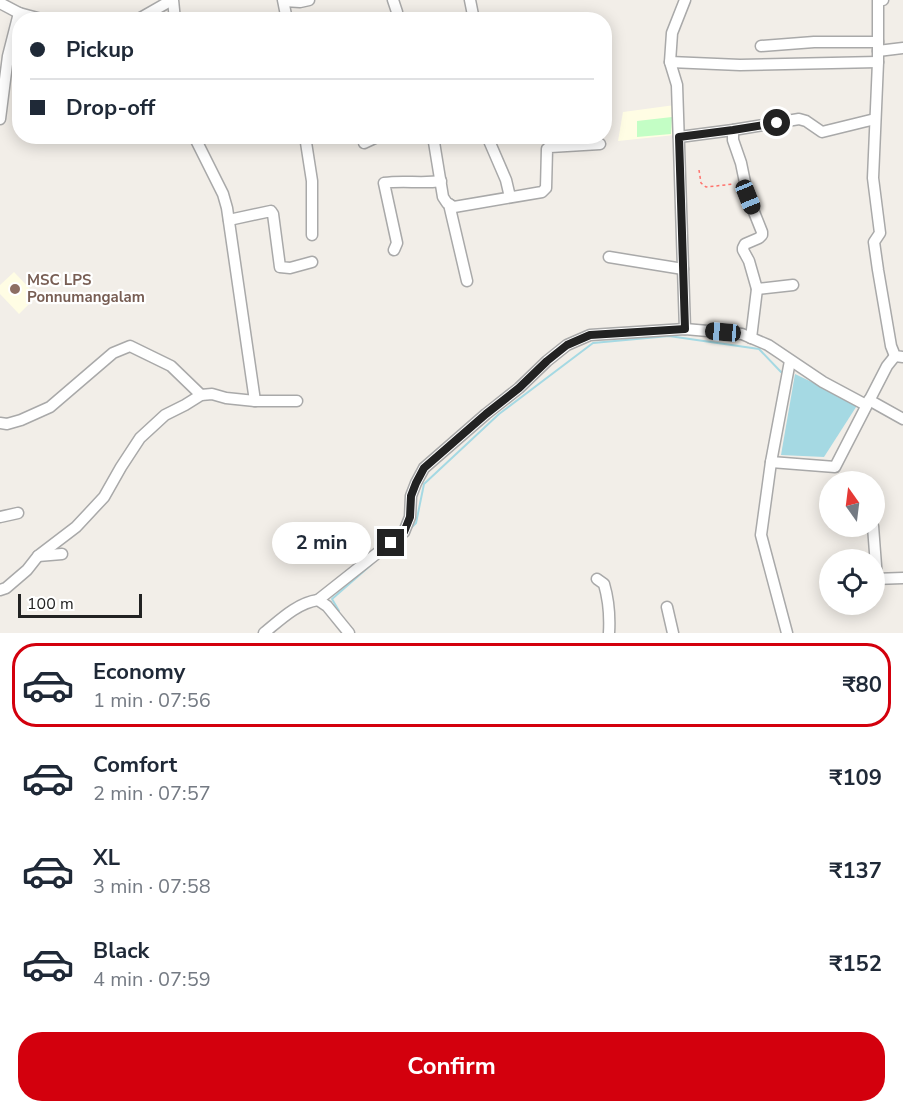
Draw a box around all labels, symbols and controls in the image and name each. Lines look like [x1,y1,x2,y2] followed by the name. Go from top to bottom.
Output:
[66,35,134,65] text: Pickup
[66,93,155,123] text: Drop-off
[763,109,790,136] route start
[733,177,763,217] car
[27,270,145,307] place label: MSC LPS Ponnumangalam
[8,282,22,296] marker: MSC LPS Ponnumangalam
[704,321,742,343] car
[819,471,885,537] north arrow
[819,471,885,615] map controls
[271,522,370,564] callout: 2 min
[296,529,347,556] text: 2 min
[377,529,404,556] route end
[819,549,885,615] button: locate
[18,591,142,618] scale bar
[27,593,74,615] text: 100 m
[93,657,185,687] text: Economy
[21,658,75,712] icon: car
[842,670,882,700] text: ₹80
[93,687,211,714] text: 1 min · 07:56
[93,750,177,780] text: Comfort
[21,751,75,805] icon: car
[829,763,882,793] text: ₹109
[93,780,211,807] text: 2 min · 07:57
[93,843,120,873] text: XL
[21,844,75,898] icon: car
[829,856,882,886] text: ₹137
[93,873,211,900] text: 3 min · 07:58
[93,936,149,966] text: Black
[21,937,75,991] icon: car
[829,949,882,979] text: ₹152
[93,966,211,993] text: 4 min · 07:59
[18,1032,885,1101] button: Confirm

